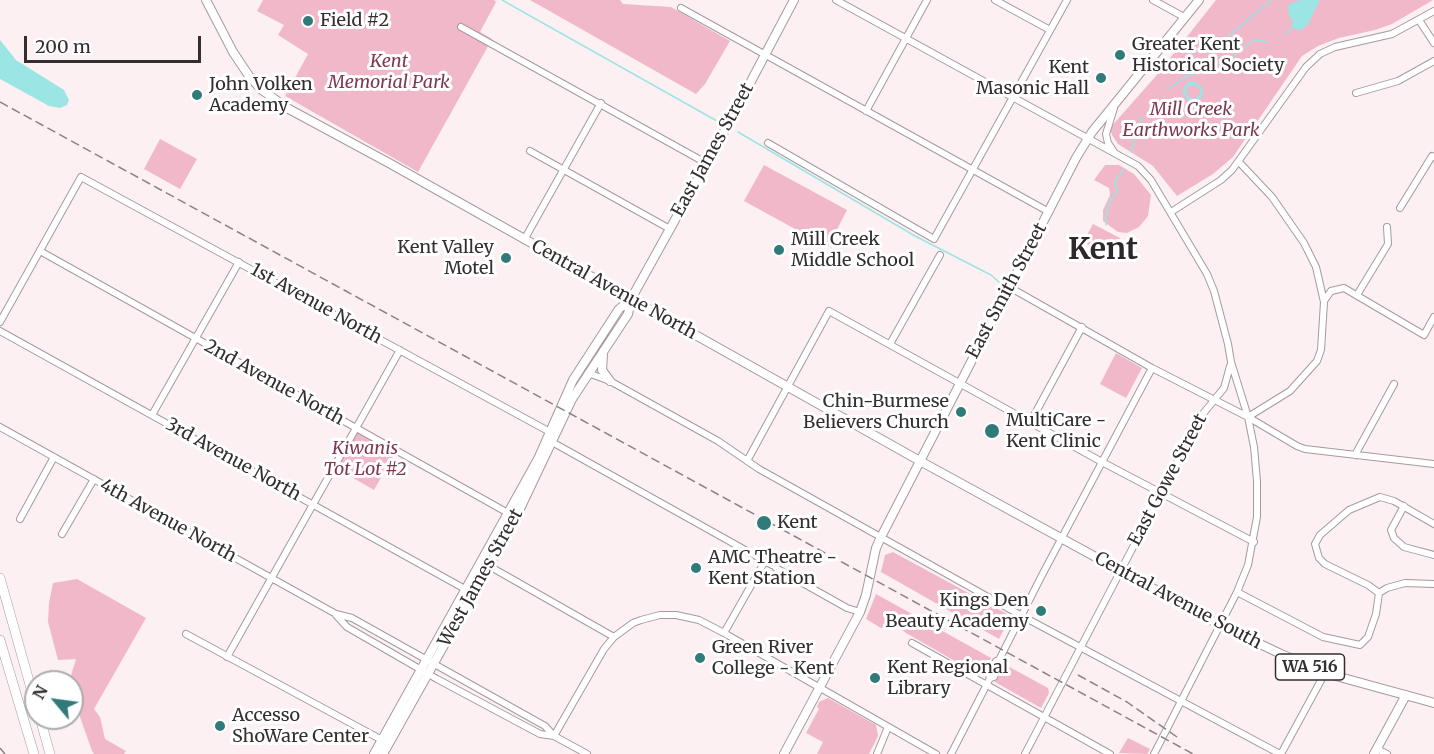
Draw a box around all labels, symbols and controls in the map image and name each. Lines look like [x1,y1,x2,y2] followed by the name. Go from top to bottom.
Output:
[320,10,389,32] place label: Field #2
[301,14,315,28] marker: Field #2
[27,24,204,62] scale bar
[1132,34,1284,76] place label: Greater Kent Historical Society
[35,35,91,58] text: 200 m
[1113,48,1127,62] marker: Greater Kent Historical Society
[328,51,450,94] park label: Kent Memorial Park
[976,57,1089,100] place label: Kent Masonic Hall
[1094,71,1108,85] marker: Kent Masonic Hall
[209,74,313,116] place label: John Volken Academy
[667,79,759,221] street label: East James Street
[190,88,204,102] marker: John Volken Academy
[1123,99,1259,142] park label: Mill Creek Earthworks Park
[962,220,1052,362] street label: East Smith Street
[791,229,914,272] place label: Mill Creek Middle School
[1068,233,1138,269] district label: Kent
[528,236,700,344] street label: Central Avenue North
[397,237,494,280] place label: Kent Valley Motel
[772,243,786,257] marker: Mill Creek Middle School
[499,251,513,265] marker: Kent Valley Motel
[247,259,385,349] street label: 1st Avenue North
[200,336,348,430] street label: 2nd Avenue North
[803,391,949,434] place label: Chin-Burmese Believers Church
[954,405,968,419] marker: Chin-Burmese Believers Church
[1006,410,1106,452] place label: MultiCare - Kent Clinic
[1124,410,1212,550] street label: East Gowe Street
[162,414,304,506] street label: 3rd Avenue North
[983,422,1001,440] marker: MultiCare - Kent Clinic
[323,438,407,480] park label: Kiwanis Tot Lot #2
[96,475,240,567] street label: 4th Avenue North
[434,505,528,651] street label: West James Street
[777,512,818,534] place label: Kent
[755,514,773,532] marker: Kent
[708,547,837,590] place label: AMC Theatre - Kent Station
[1091,548,1265,654] street label: Central Avenue South
[689,561,703,575] marker: AMC Theatre - Kent Station
[885,590,1029,632] place label: Kings Den Beauty Academy
[1034,604,1048,618] marker: Kings Den Beauty Academy
[712,637,834,680] place label: Green River College - Kent
[693,651,707,665] marker: Green River College - Kent
[1276,654,1344,680] road number: WA 516
[887,657,1008,700] place label: Kent Regional Library
[24,670,84,730] north arrow
[868,671,882,685] marker: Kent Regional Library
[28,682,52,703] text: N
[232,705,369,748] place label: Accesso ShoWare Center
[213,719,227,733] marker: Accesso ShoWare Center

